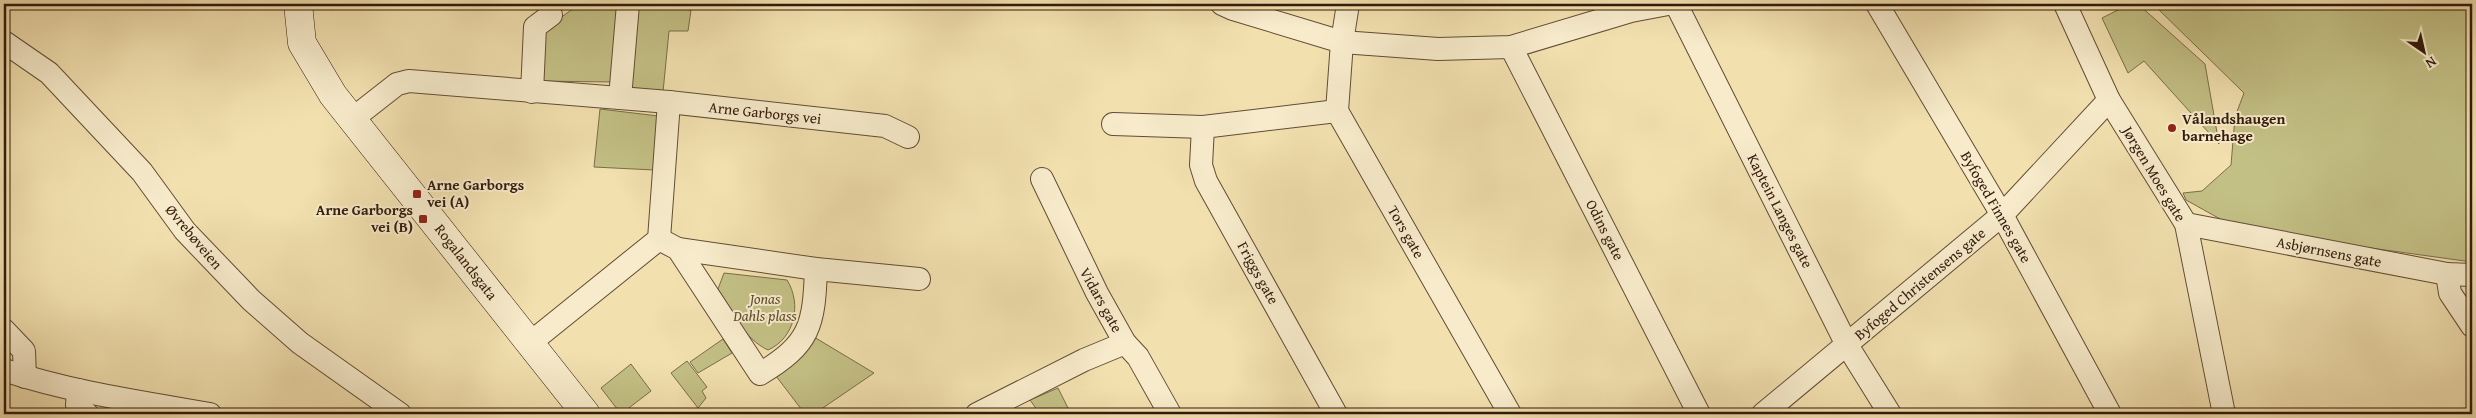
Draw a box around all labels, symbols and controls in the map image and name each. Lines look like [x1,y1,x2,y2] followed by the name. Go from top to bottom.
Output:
[2398,28,2448,78] north arrow
[2421,52,2441,74] text: N
[708,96,822,129] street label: Arne Garborgs vei
[2182,108,2285,146] place label: Vålandshaugen barnehage
[2117,120,2191,225] street label: Jørgen Moes gate
[2166,122,2178,134] marker: Vålandshaugen barnehage
[1956,147,2037,266] street label: Byfoged Finnes gate
[1743,150,1818,272] street label: Kaptein Langes gate
[427,174,524,212] place label: Arne Garborgs vei (A)
[411,188,423,200] marker: Arne Garborgs vei (A)
[1581,196,1630,264] street label: Odins gate
[316,199,413,237] place label: Arne Garborgs vei (B)
[161,200,228,274] street label: Øvrebøveien
[1383,201,1430,262] street label: Tors gate
[417,213,429,225] marker: Arne Garborgs vei (B)
[430,219,503,304] street label: Rogalandsgata
[1850,222,1990,345] street label: Byfoged Christensens gate
[2275,231,2383,272] street label: Asbjørnsens gate
[1233,238,1284,308] street label: Friggs gate
[1075,263,1128,336] street label: Vidars gate
[732,288,797,326] park label: Jonas Dahls plass

